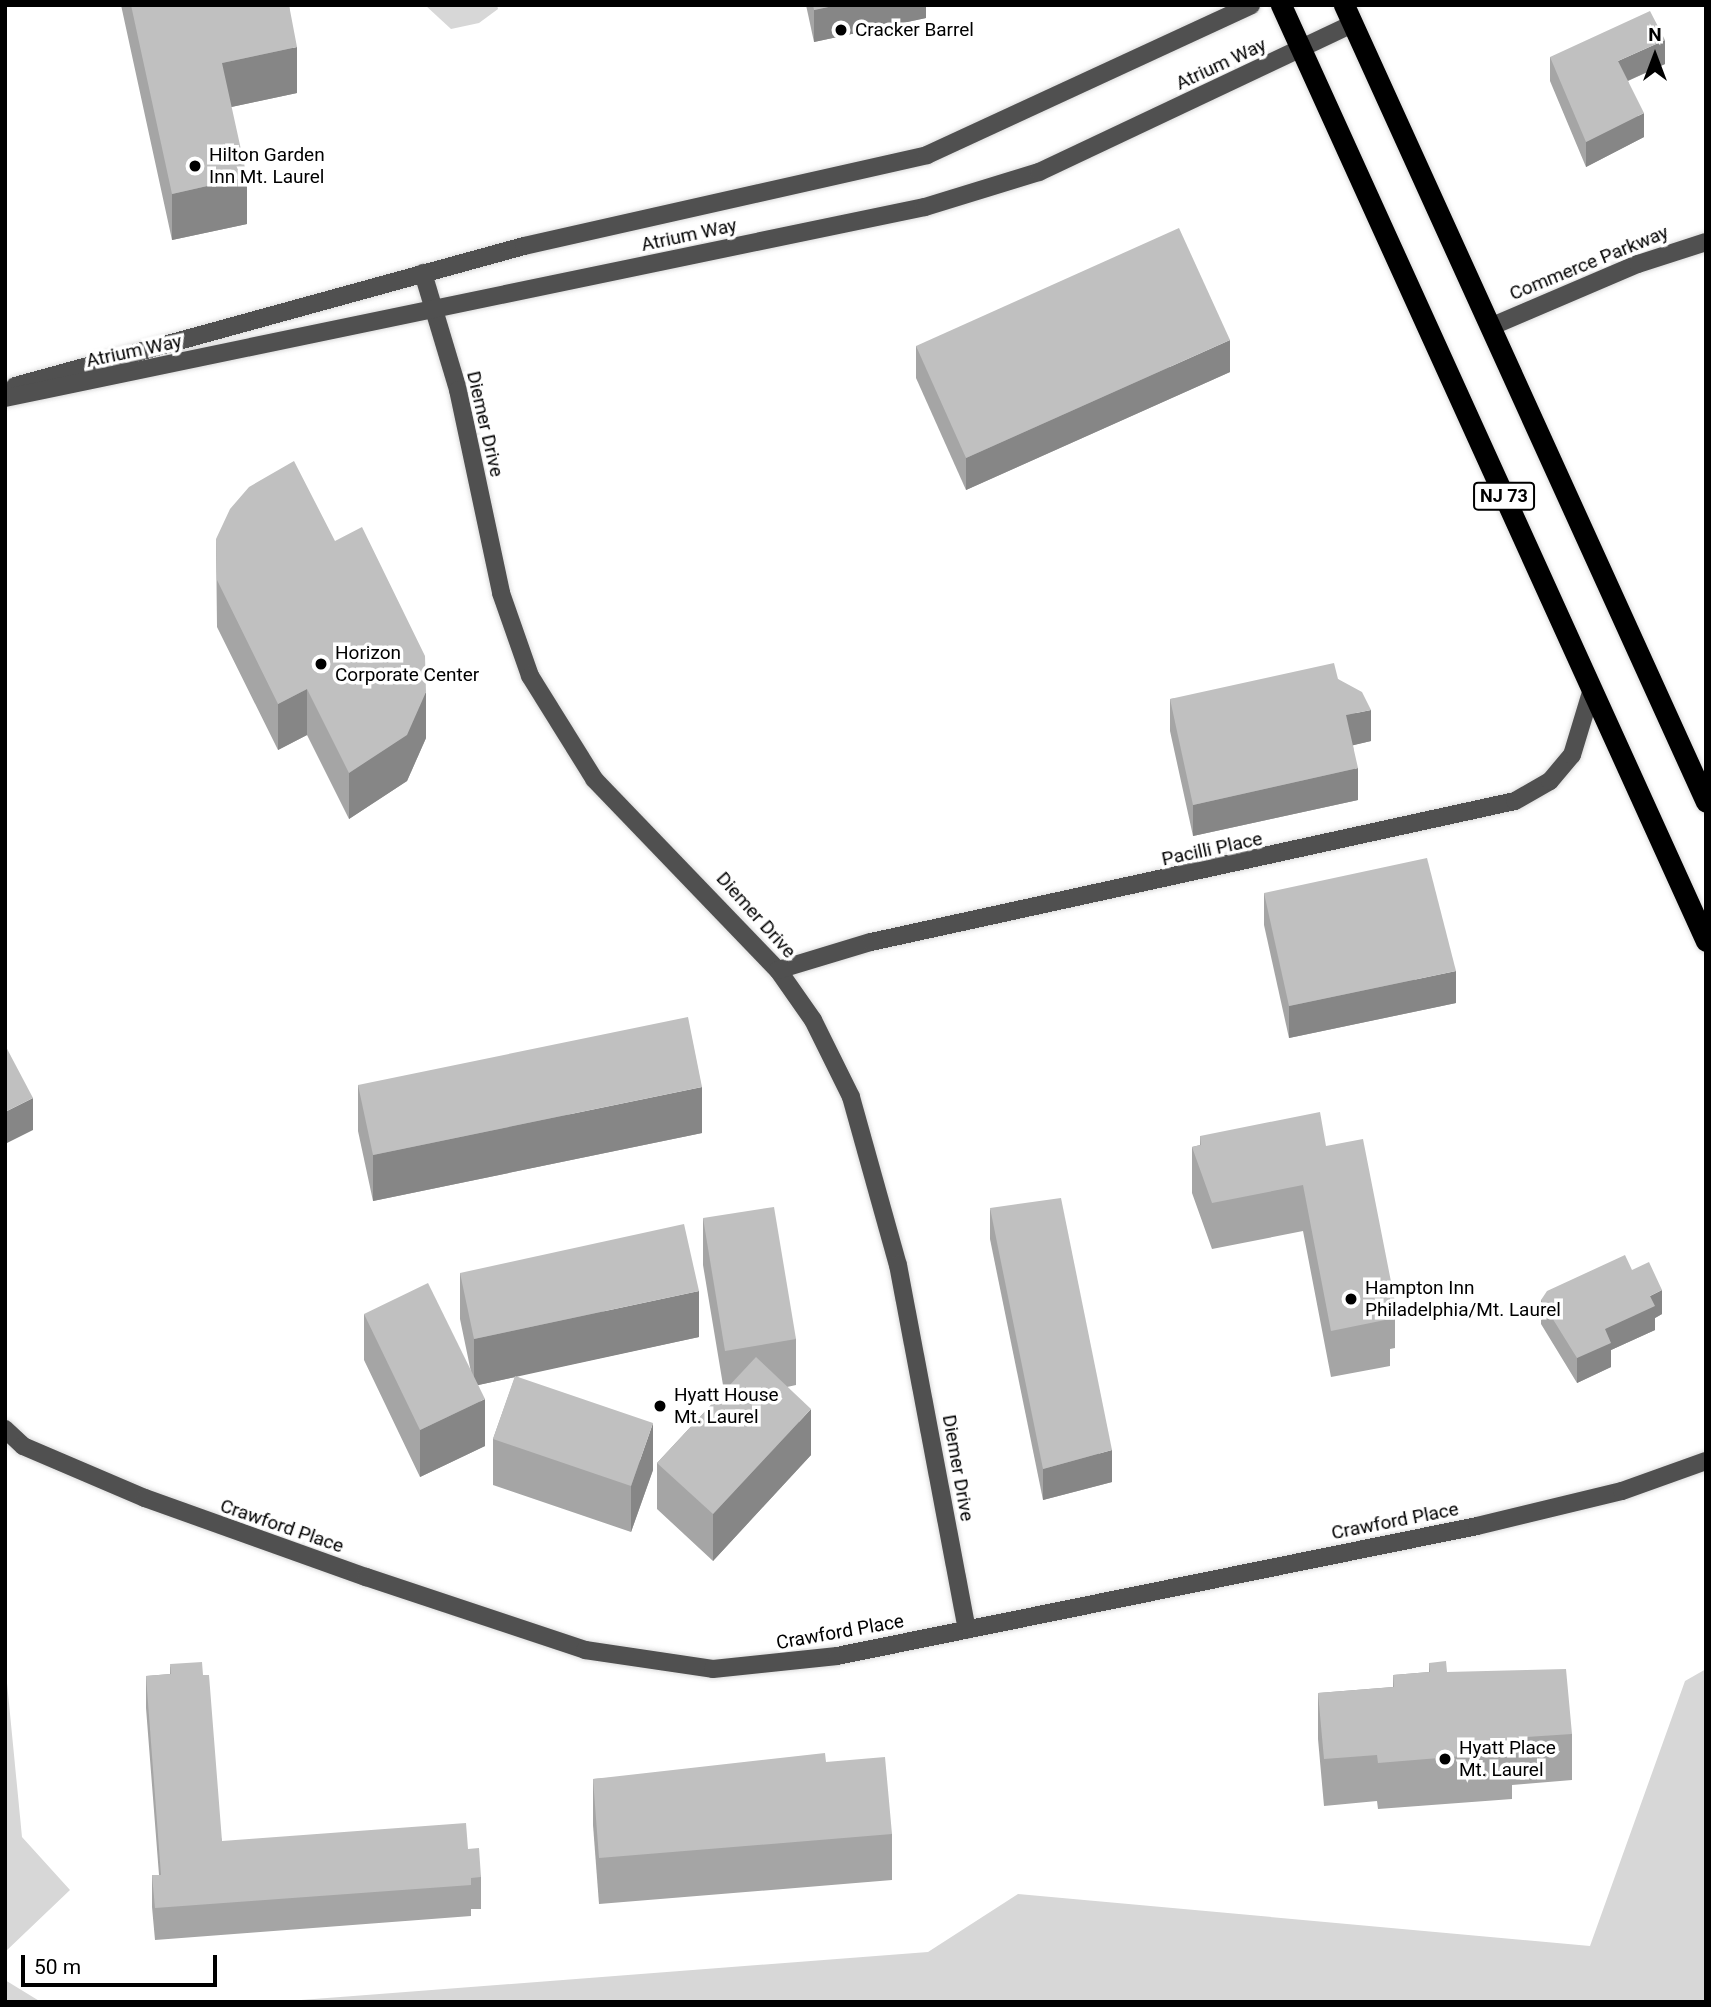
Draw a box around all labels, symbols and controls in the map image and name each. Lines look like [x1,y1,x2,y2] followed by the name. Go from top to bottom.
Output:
[855,19,974,41] place label: Cracker Barrel
[1620,21,1690,91] north arrow
[833,22,849,38] marker: Cracker Barrel
[1648,23,1662,46] text: N
[1172,33,1270,95] street label: Atrium Way
[209,144,325,188] place label: Hilton Garden Inn Mt. Laurel
[187,158,203,174] marker: Hilton Garden Inn Mt. Laurel
[639,214,739,256] street label: Atrium Way
[1506,221,1672,305] street label: Commerce Parkway
[84,330,184,372] street label: Atrium Way
[462,369,508,479] street label: Diemer Drive
[1472,482,1536,510] road number: NJ 73
[335,642,479,686] place label: Horizon Corporate Center
[313,656,329,672] marker: Horizon Corporate Center
[1160,827,1264,871] street label: Pacilli Place
[711,867,801,963] street label: Diemer Drive
[1365,1277,1561,1321] place label: Hampton Inn Philadelphia/Mt. Laurel
[1343,1291,1359,1307] marker: Hampton Inn Philadelphia/Mt. Laurel
[674,1384,779,1428] place label: Hyatt House Mt. Laurel
[652,1398,668,1414] marker: Hyatt House Mt. Laurel
[937,1413,979,1523] street label: Diemer Drive
[217,1494,347,1558] street label: Crawford Place
[1329,1497,1461,1545] street label: Crawford Place
[774,1610,906,1654] street label: Crawford Place
[1459,1737,1556,1781] place label: Hyatt Place Mt. Laurel
[1437,1751,1453,1767] marker: Hyatt Place Mt. Laurel
[24,1940,220,1984] scale bar
[34,1955,81,1979] text: 50 m

